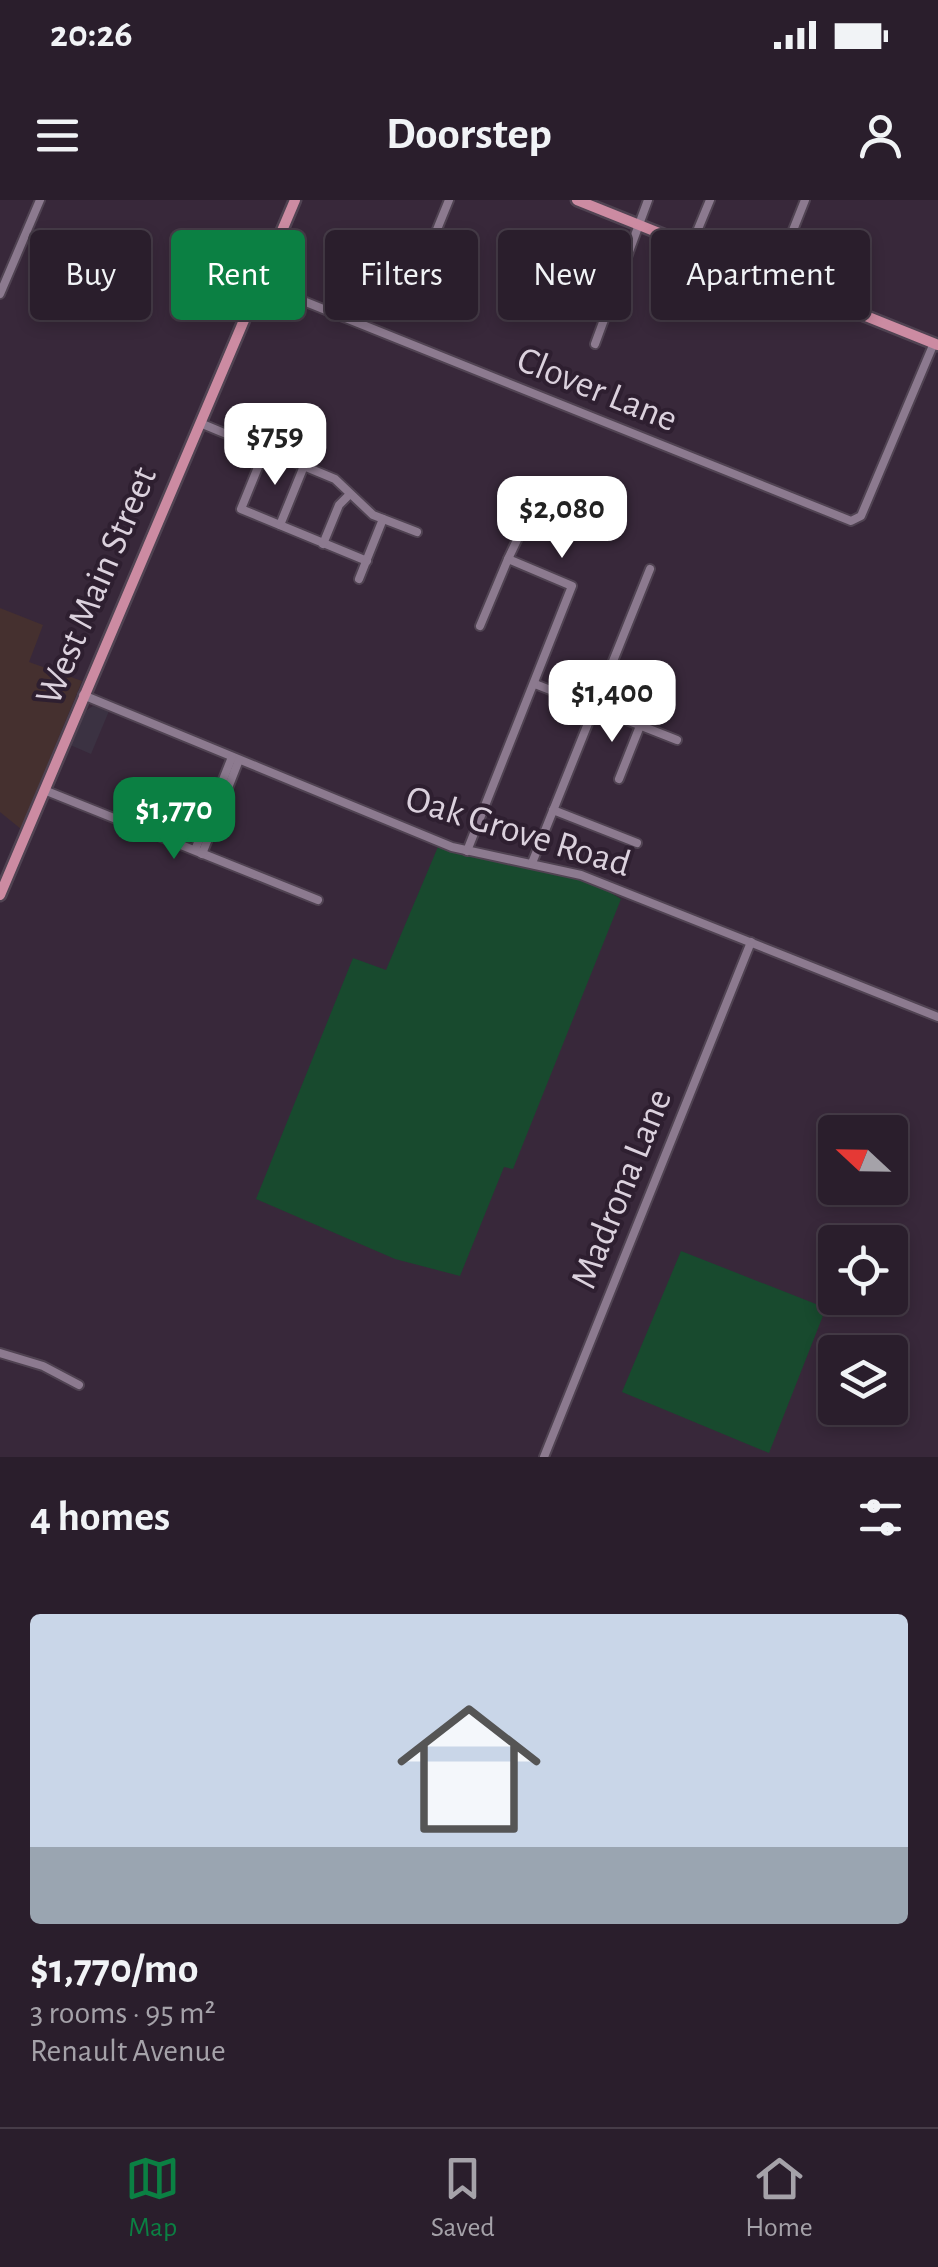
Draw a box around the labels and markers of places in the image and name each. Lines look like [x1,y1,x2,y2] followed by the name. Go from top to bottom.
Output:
[216,403,334,488] pin: $759
[481,476,643,561] pin: $2,080
[531,660,693,745] pin: $1,400
[93,777,255,862] pin: $1,770

